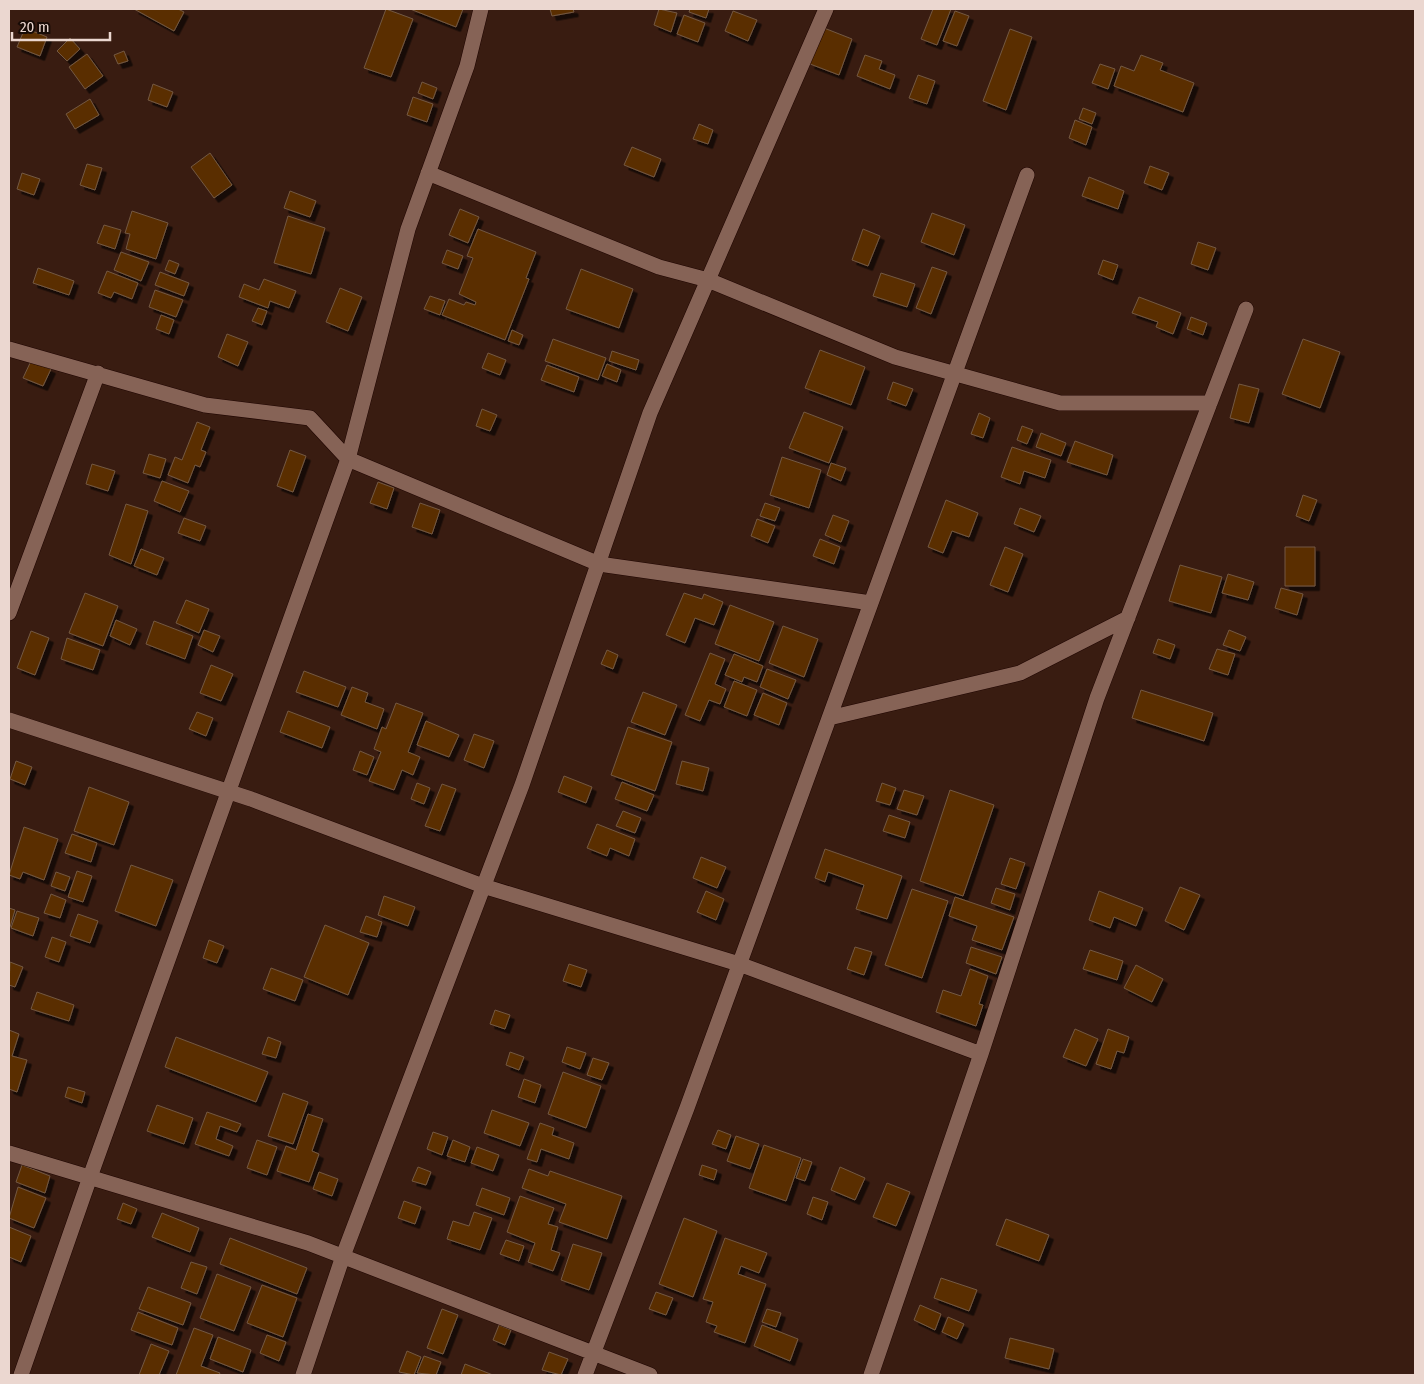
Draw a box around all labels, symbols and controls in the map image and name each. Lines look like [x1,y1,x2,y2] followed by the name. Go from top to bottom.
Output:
[12,10,110,42] scale bar
[20,18,50,36] text: 20 m

